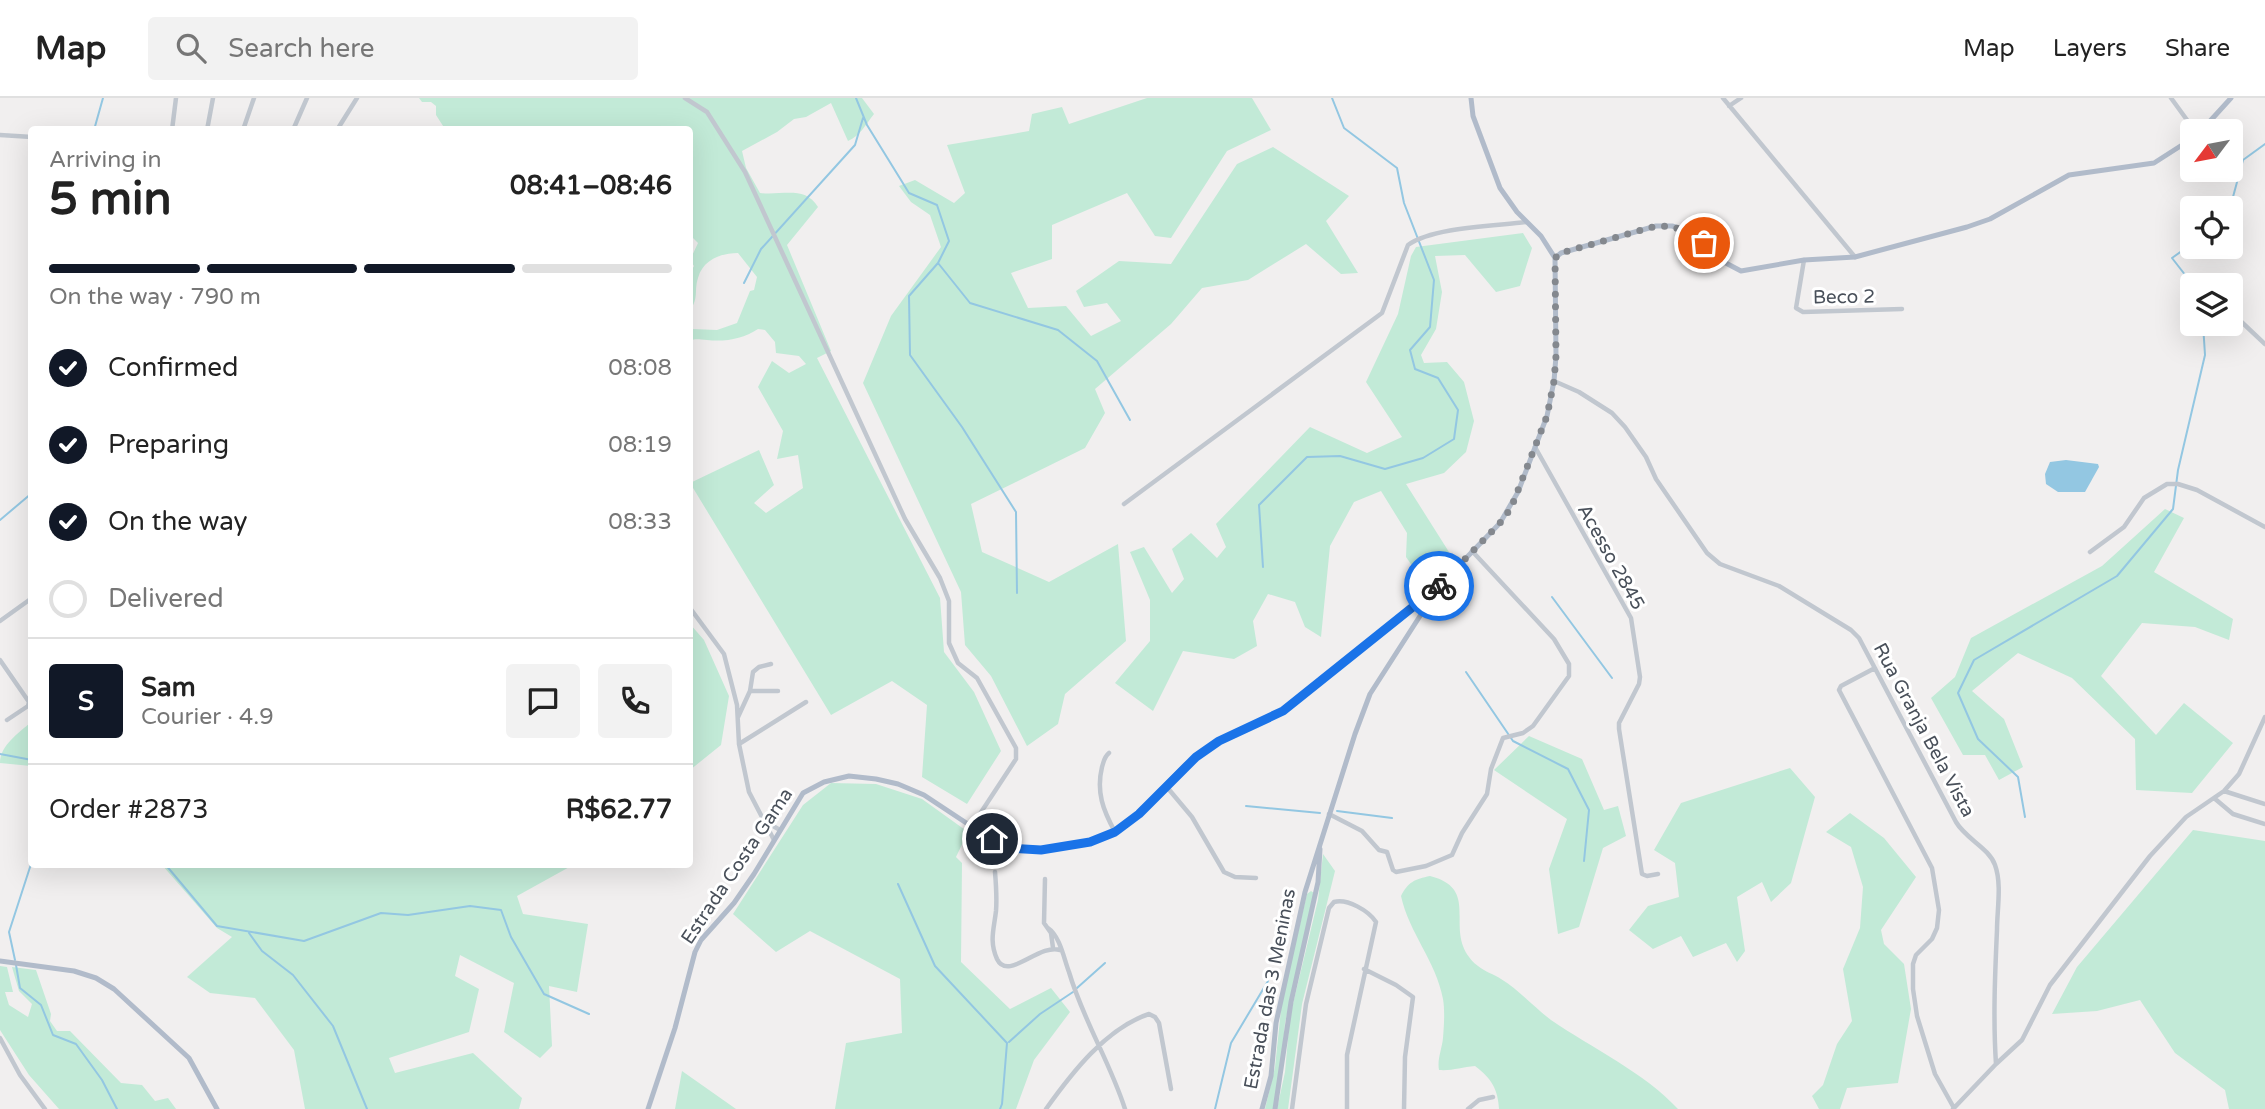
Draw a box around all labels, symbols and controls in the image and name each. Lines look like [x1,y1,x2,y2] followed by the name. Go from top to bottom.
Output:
[148,17,638,80] search box
[35,29,106,68] text: Map
[172,29,210,67] icon: search
[228,33,374,64] text: Search here
[1963,34,2015,63] text: Map
[2053,34,2127,63] text: Layers
[2165,34,2230,63] text: Share
[2180,119,2244,182] north arrow
[2180,119,2243,336] map controls
[49,146,162,174] text: Arriving in
[510,170,672,201] text: 08:41–08:46
[49,172,172,227] text: 5 min
[2180,196,2243,259] button: locate
[1674,213,1734,273] pin
[1685,224,1723,262] icon: bag
[2180,273,2243,336] button: layers
[49,283,261,311] text: On the way · 790 m
[1813,285,1875,309] street label: Beco 2
[49,349,87,387] icon: check
[108,352,238,383] text: Confirmed
[608,354,672,382] text: 08:08
[49,426,87,464] icon: check
[108,429,229,460] text: Preparing
[608,431,672,459] text: 08:19
[1573,500,1649,614] street label: Acesso 2845
[49,503,87,541] icon: check
[108,506,248,537] text: On the way
[608,508,672,536] text: 08:33
[1404,551,1474,621] courier
[1420,567,1458,605] icon: bike
[108,583,224,614] text: Delivered
[1869,639,1979,821] street label: Rua Granja Bela Vista
[506,664,580,738] button: chat
[598,664,672,738] button: phone
[141,672,196,703] text: Sam
[78,686,94,717] text: S
[141,703,274,731] text: Courier · 4.9
[677,784,797,948] street label: Estrada Costa Gama
[49,794,209,825] text: Order #2873
[566,794,672,825] text: R$62.77
[962,809,1022,869] pin
[973,820,1011,858] icon: home
[1240,887,1300,1091] street label: Estrada das 3 Meninas

